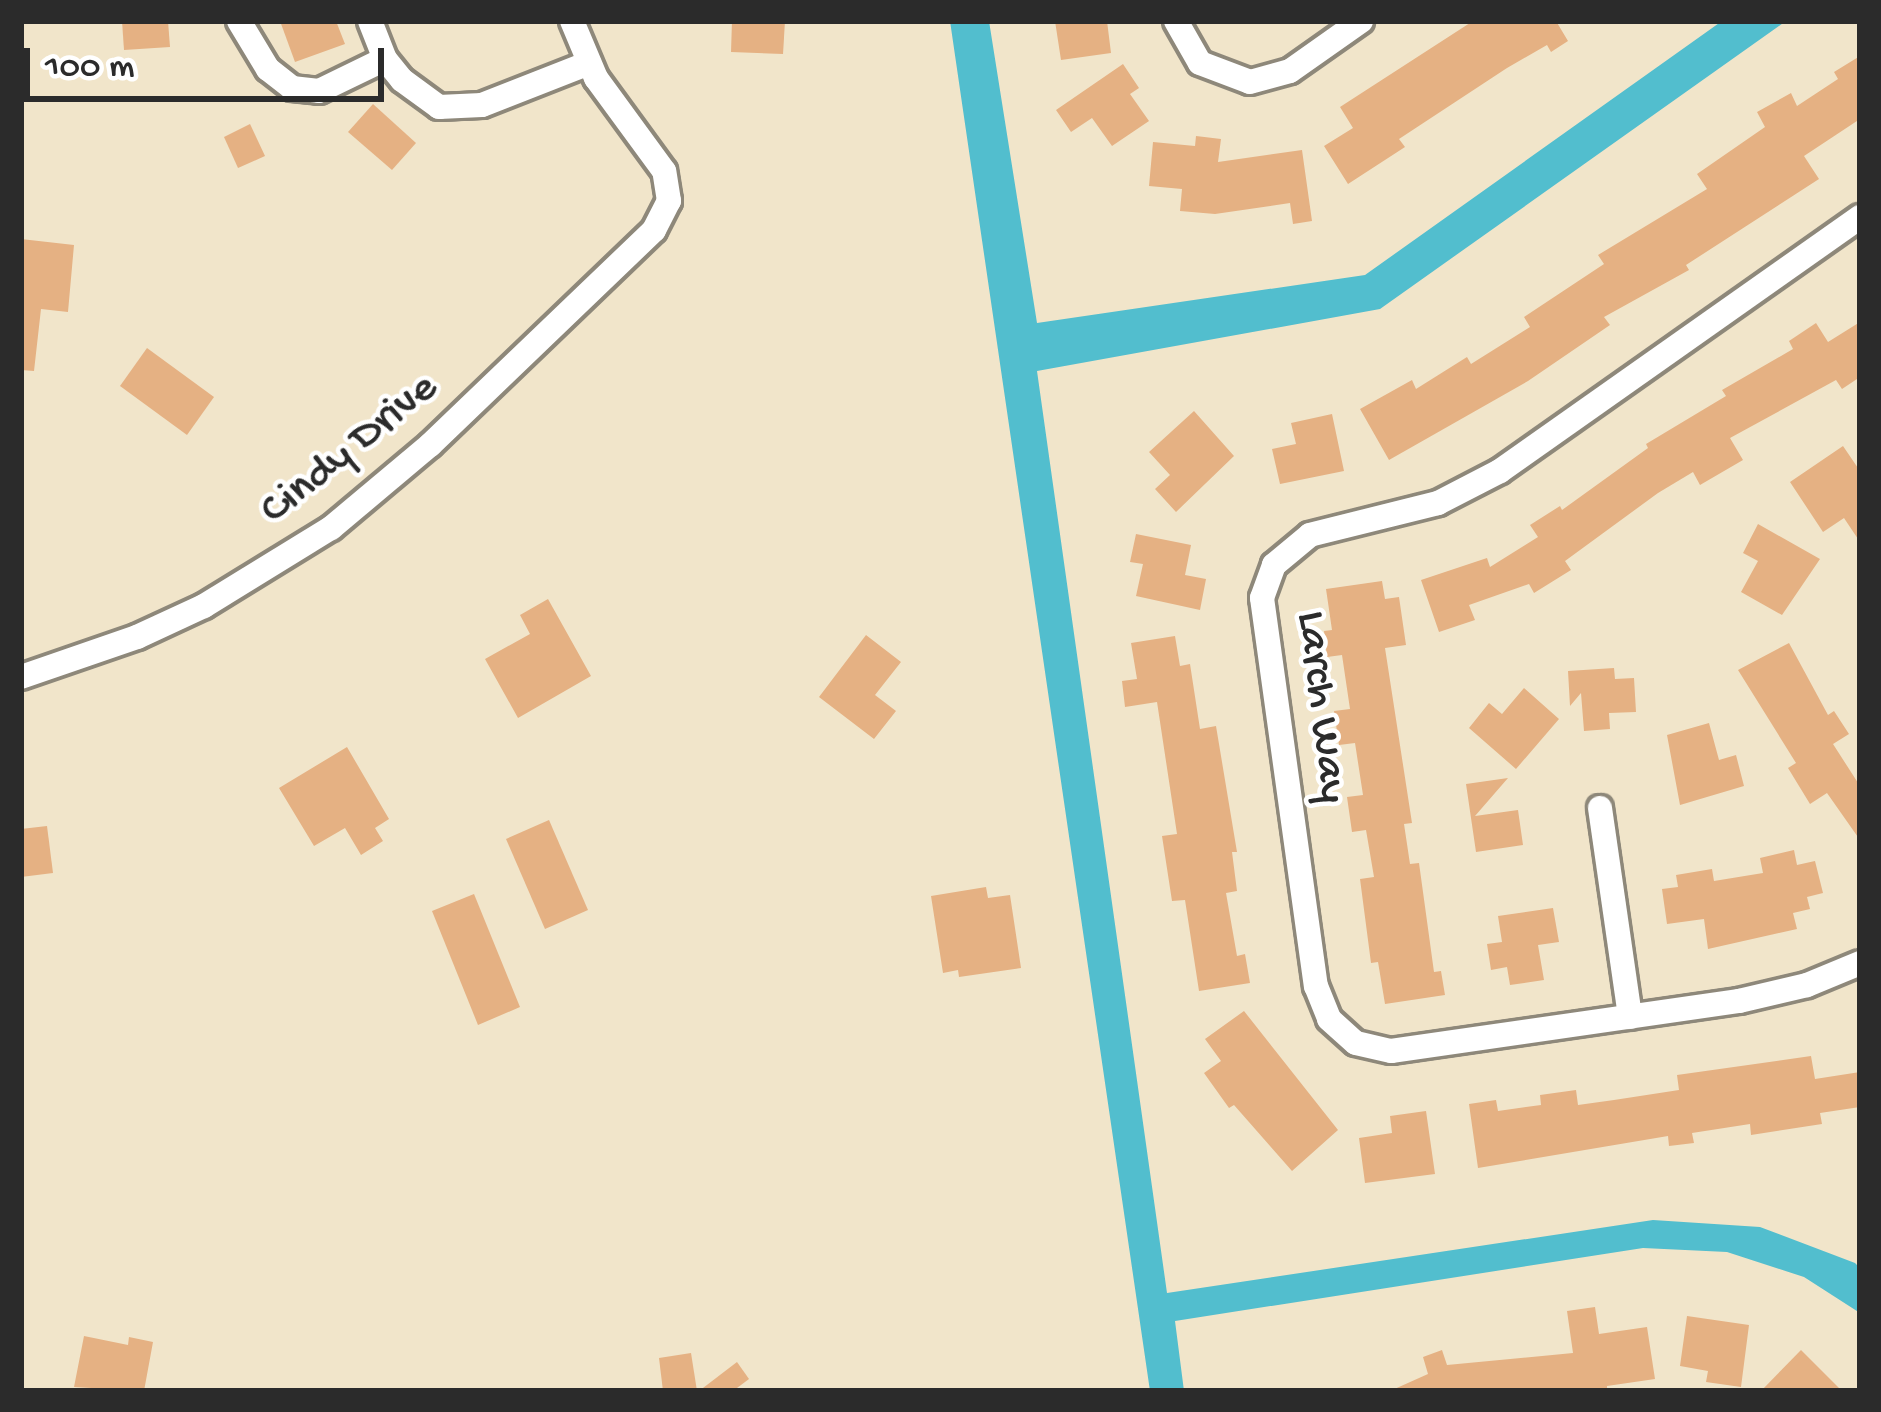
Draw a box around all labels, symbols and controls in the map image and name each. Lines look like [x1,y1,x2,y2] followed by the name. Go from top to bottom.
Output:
[30,24,390,98] scale bar
[45,47,135,90] text: 100 m
[250,362,450,538] street label: Cindy Drive
[1281,608,1359,806] street label: Larch Way

